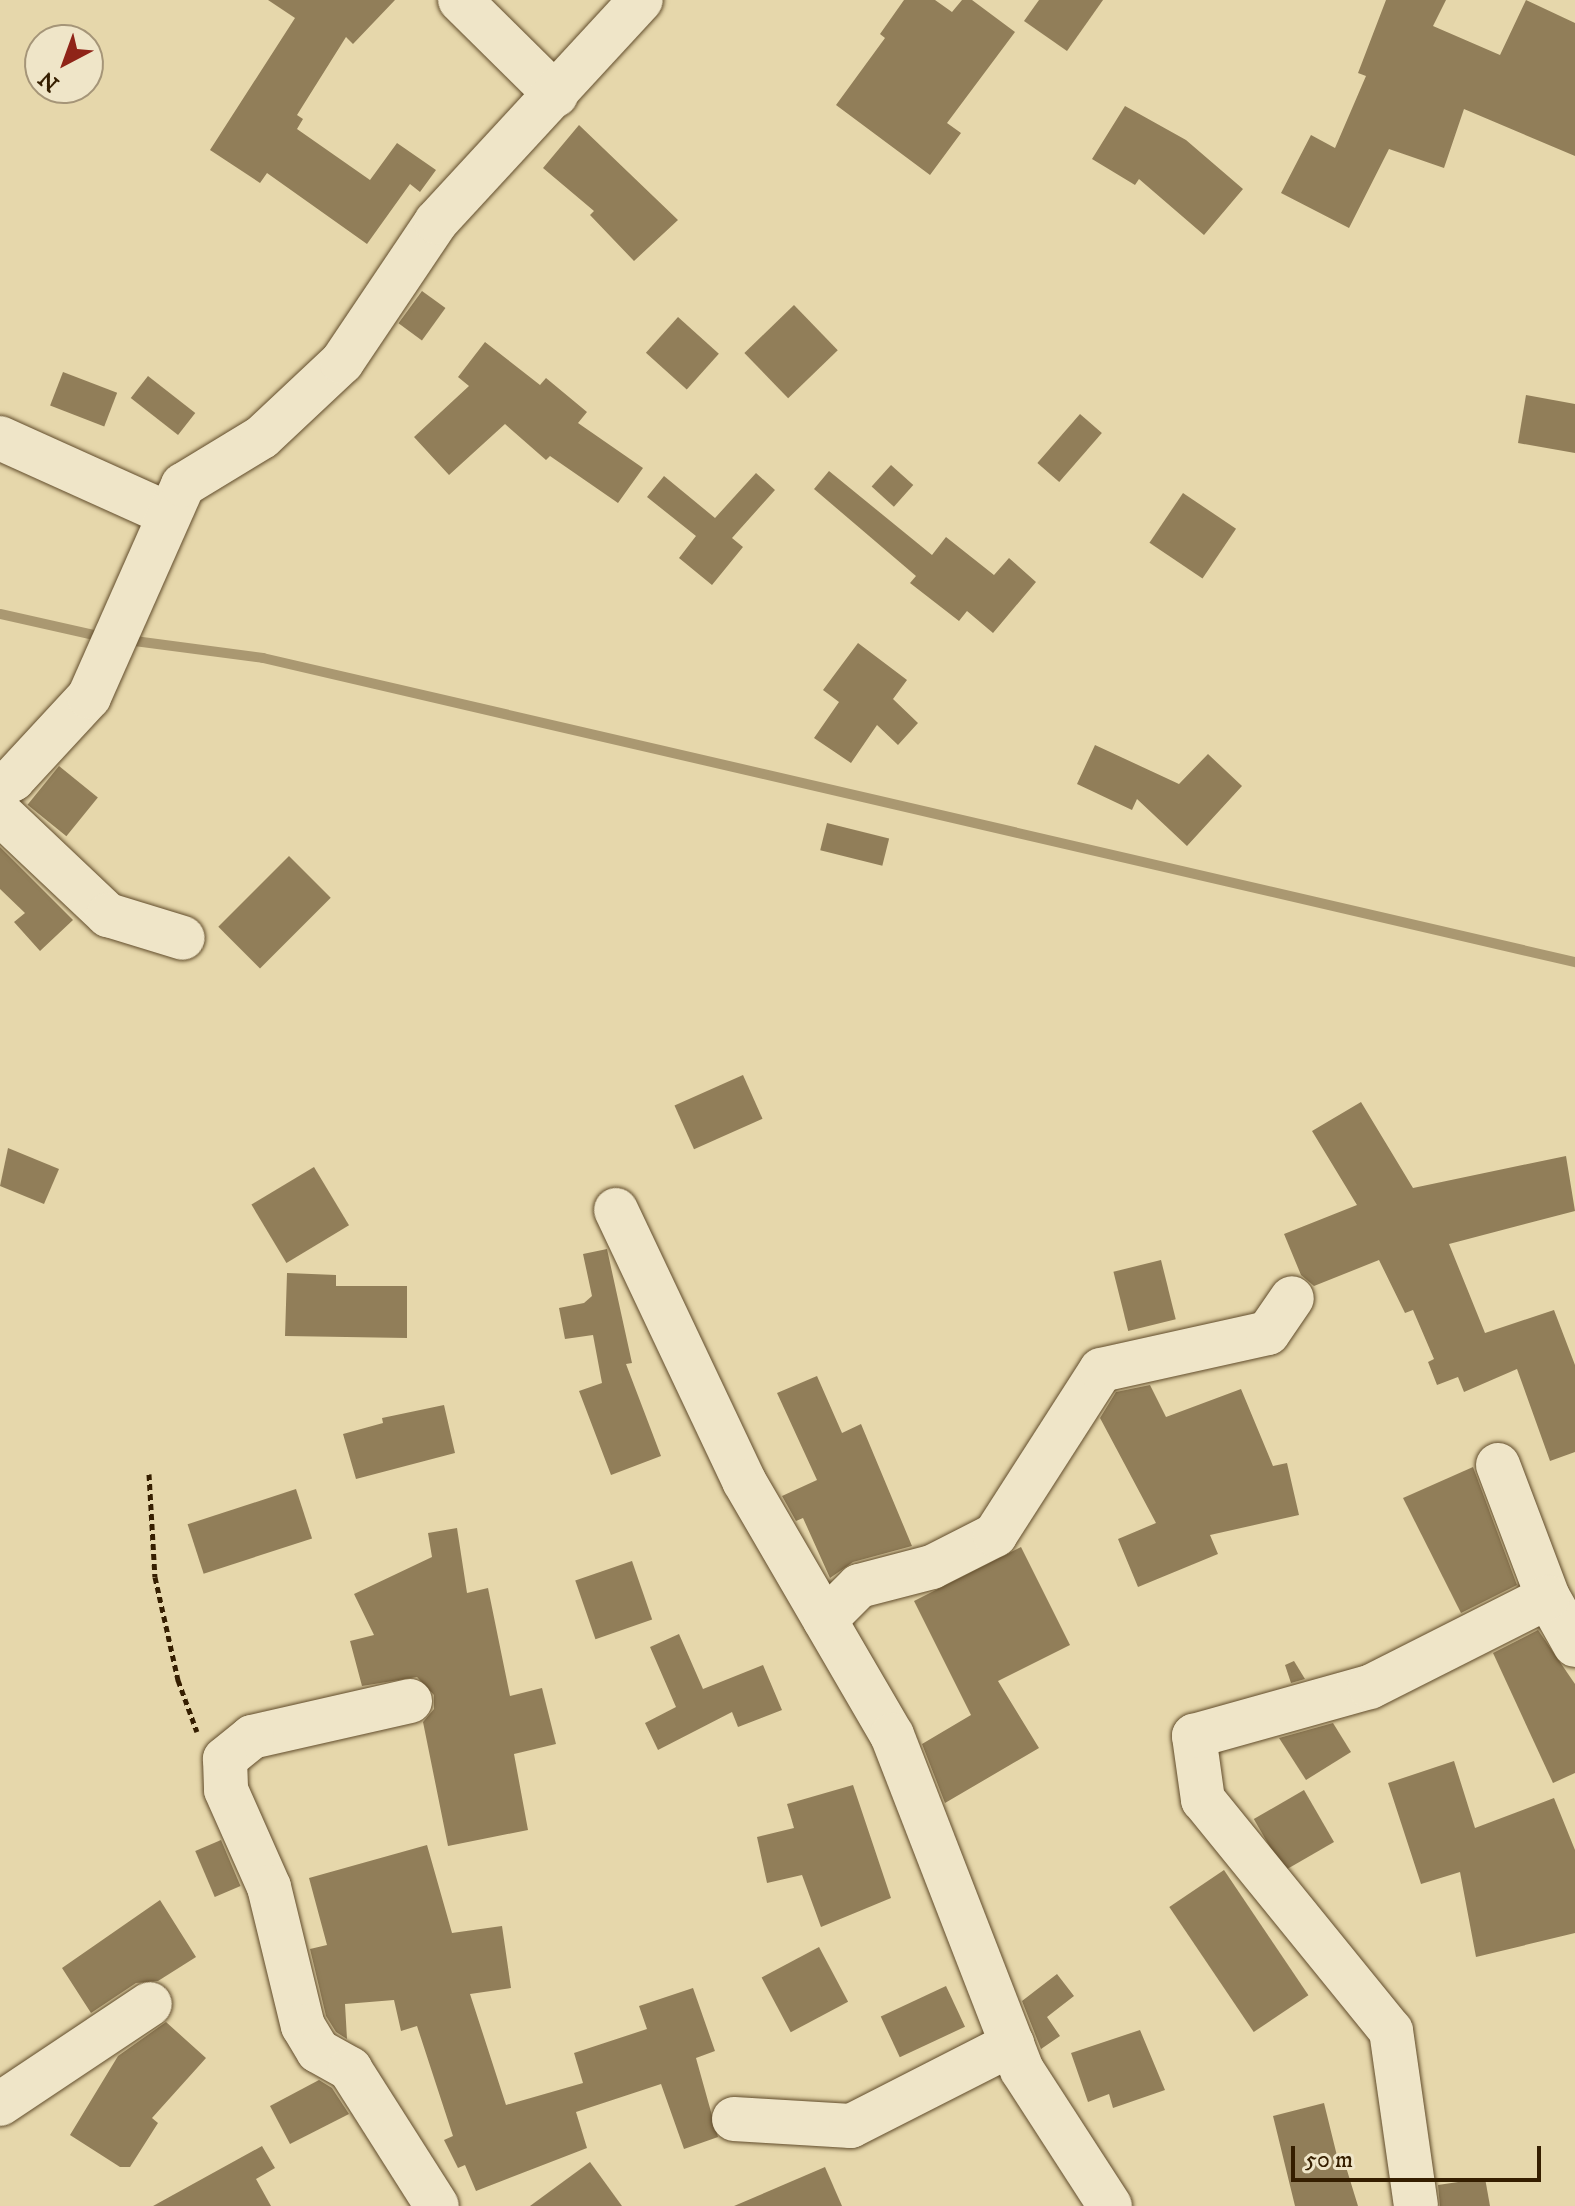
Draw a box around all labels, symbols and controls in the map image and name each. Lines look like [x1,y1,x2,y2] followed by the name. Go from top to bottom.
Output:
[24,24,104,104] north arrow
[34,65,65,97] text: N
[1295,2130,1545,2180] scale bar
[1305,2145,1353,2175] text: 50 m

